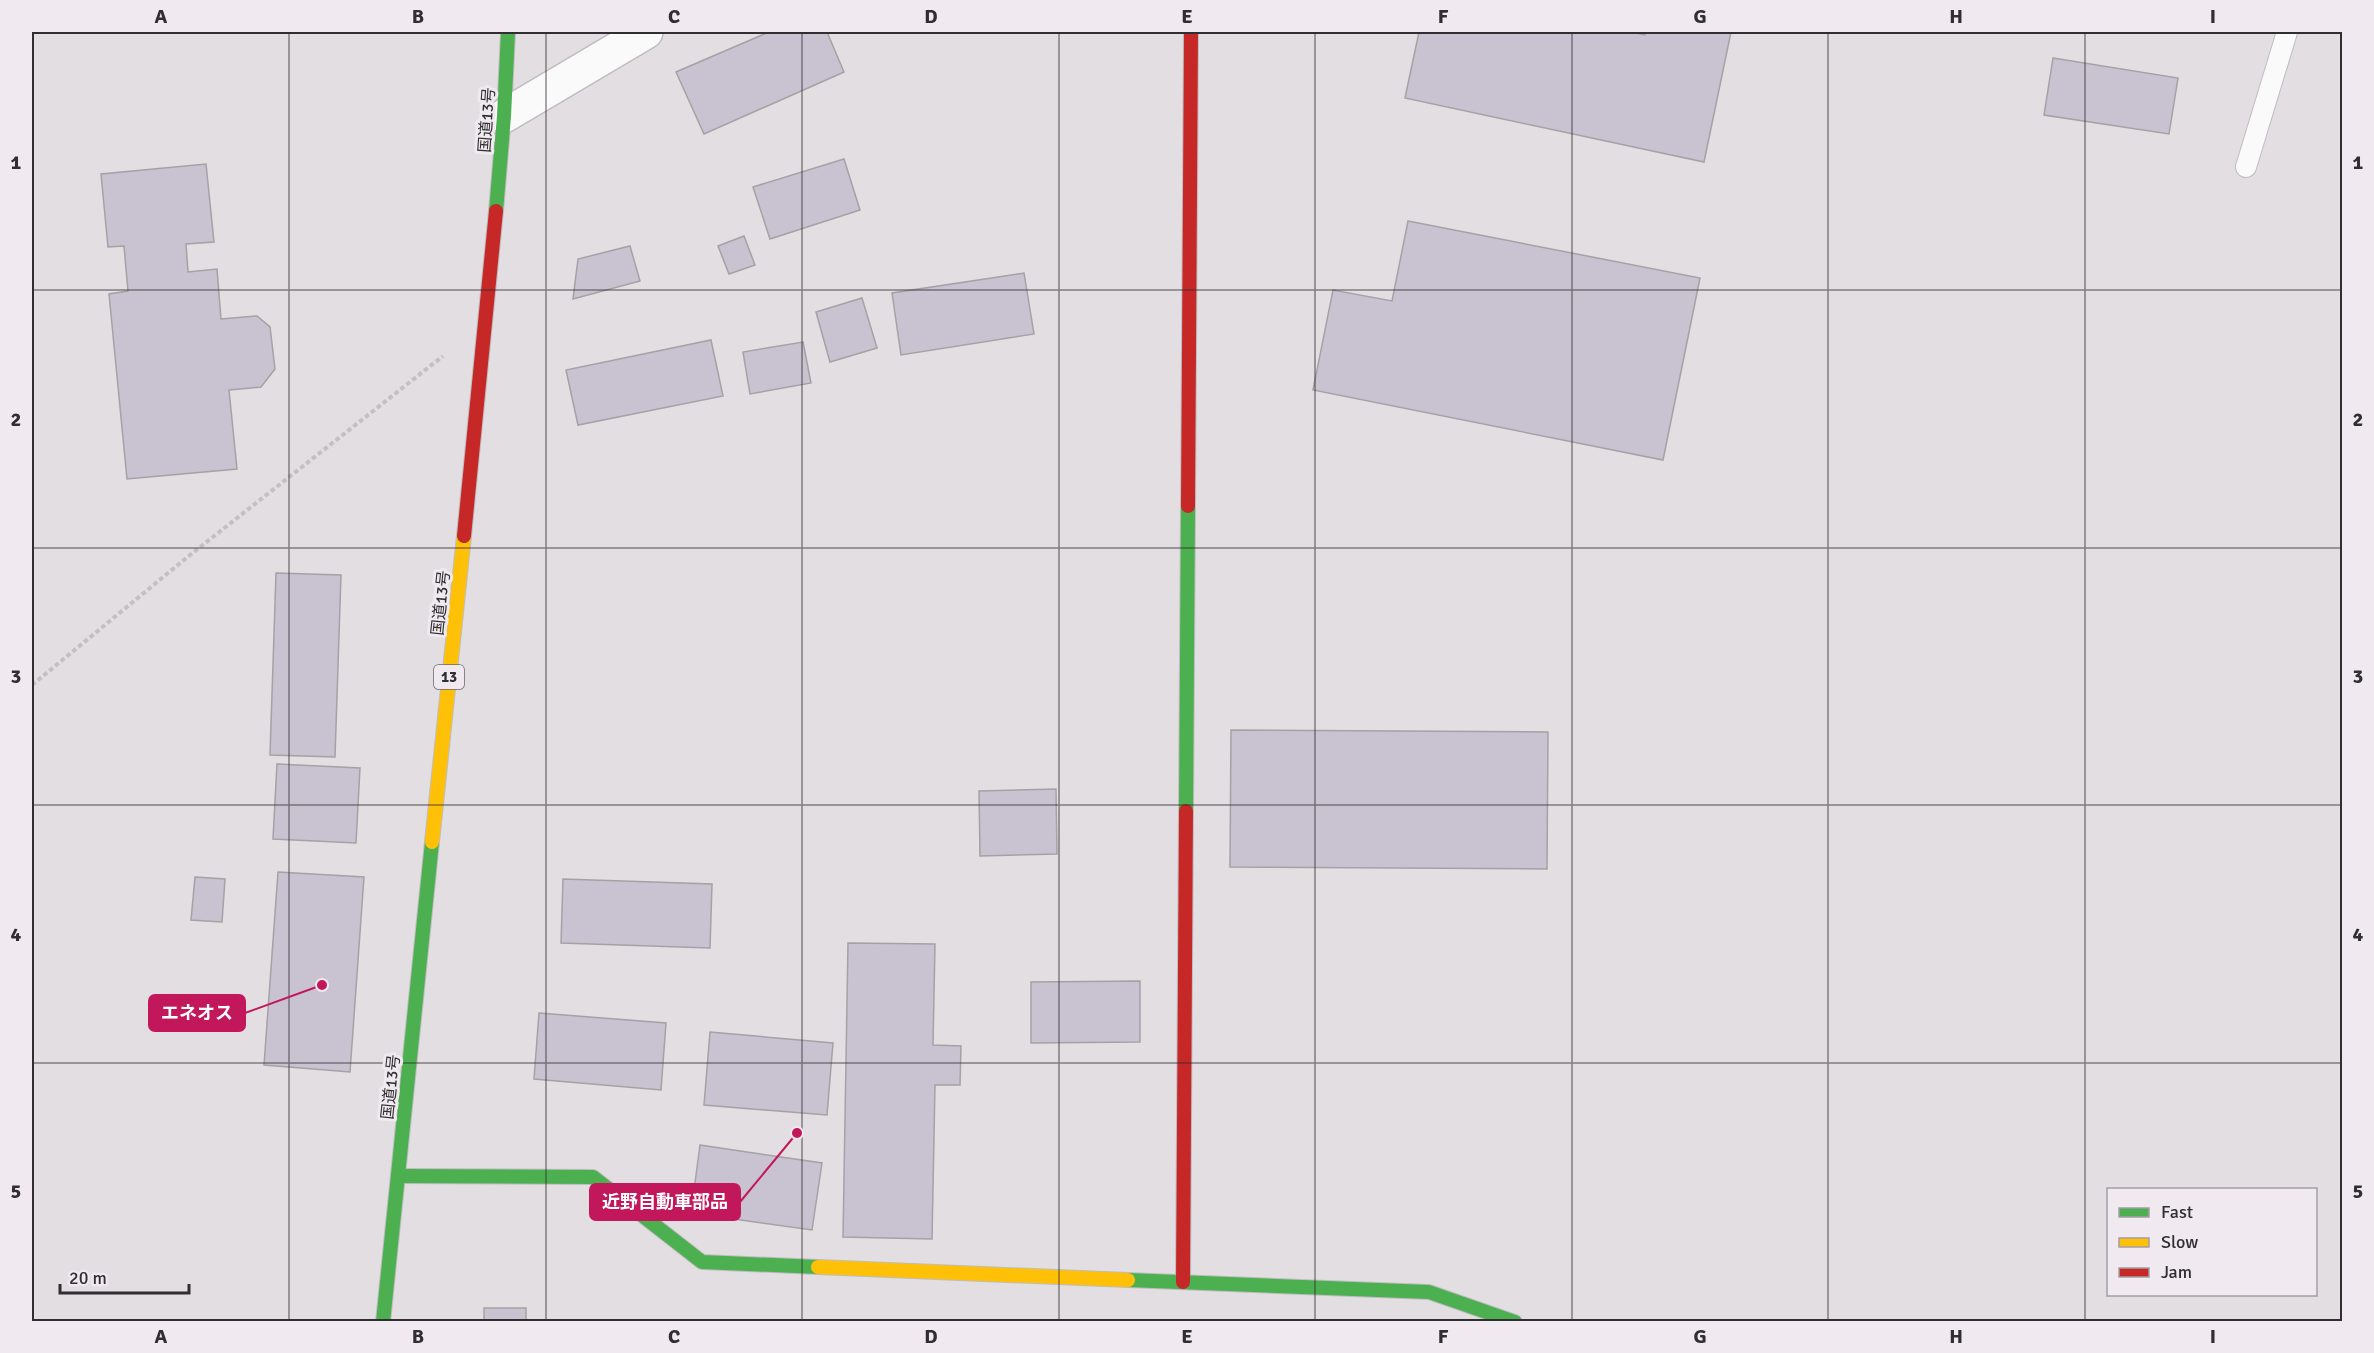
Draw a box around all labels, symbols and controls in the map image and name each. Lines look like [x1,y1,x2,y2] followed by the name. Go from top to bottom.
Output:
[155,4,168,29] text: A
[412,4,424,29] text: B
[668,4,680,29] text: C
[924,4,938,29] text: D
[1181,4,1193,29] text: E
[1438,4,1449,29] text: F
[1693,4,1707,29] text: G
[1949,4,1963,29] text: H
[2210,4,2216,29] text: I
[475,87,499,153] street label: 国道13号
[11,150,22,175] text: 1
[2353,150,2364,175] text: 1
[11,407,21,432] text: 2
[2353,407,2363,432] text: 2
[428,570,454,637] street label: 国道13号
[11,664,21,689] text: 3
[2353,664,2363,689] text: 3
[434,665,464,689] road number: 13
[11,922,22,947] text: 4
[2353,922,2364,947] text: 4
[149,995,245,1031] callout: エネオス
[161,1002,233,1024] text: エネオス
[378,1054,404,1121] street label: 国道13号
[11,1179,21,1204] text: 5
[2353,1179,2363,1204] text: 5
[590,1184,740,1220] callout: 近野自動車部品
[2107,1188,2317,1296] legend
[602,1191,728,1213] text: 近野自動車部品
[2161,1201,2193,1223] text: Fast
[2161,1231,2198,1253] text: Slow
[60,1257,189,1295] scale bar
[2161,1261,2192,1283] text: Jam
[69,1267,107,1289] text: 20 m
[155,1324,168,1349] text: A
[412,1324,424,1349] text: B
[668,1324,680,1349] text: C
[924,1324,938,1349] text: D
[1181,1324,1193,1349] text: E
[1438,1324,1449,1349] text: F
[1693,1324,1707,1349] text: G
[1949,1324,1963,1349] text: H
[2210,1324,2216,1349] text: I

